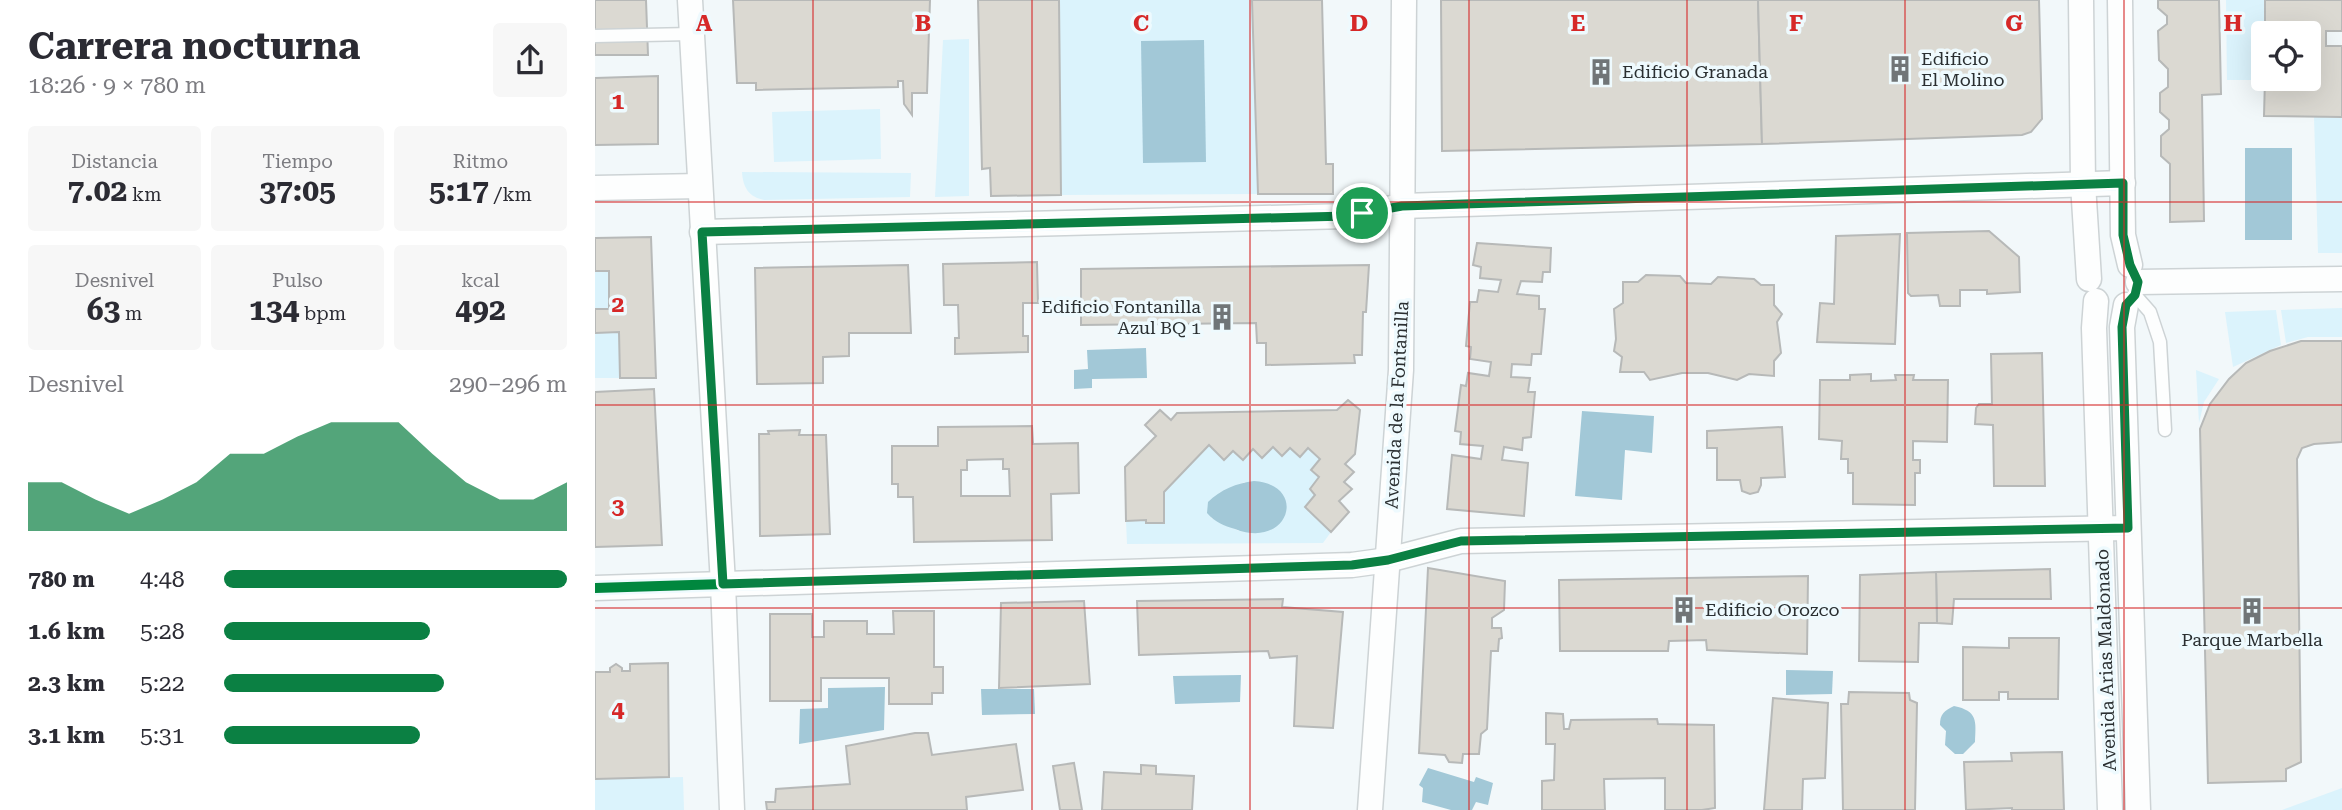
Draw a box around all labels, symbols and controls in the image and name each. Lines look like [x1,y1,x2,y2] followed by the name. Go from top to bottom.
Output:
[696,10,713,37] text: A
[915,10,931,37] text: B
[1133,10,1149,37] text: C
[1350,10,1368,37] text: D
[1571,10,1585,37] text: E
[1789,10,1803,37] text: F
[2005,10,2023,37] text: G
[2224,10,2243,37] text: H
[2251,21,2321,91] map controls
[2251,21,2321,91] button: locate
[493,23,567,97] button: share
[28,24,360,68] text: Carrera nocturna
[1921,48,2005,90] place label: Edificio El Molino
[1885,54,1915,84] building icon: Edificio El Molino
[1586,57,1616,87] building icon: Edificio Granada
[1622,61,1768,82] place label: Edificio Granada
[28,72,206,99] text: 18:26 · 9 × 780 m
[612,88,625,115] text: 1
[71,150,158,173] text: Distancia
[262,150,333,173] text: Tiempo
[453,150,508,173] text: Ritmo
[67,173,127,208] text: 7.02
[259,173,336,208] text: 37:05
[429,173,489,208] text: 5:17
[127,183,162,206] text: km
[489,183,532,206] text: /km
[1332,183,1392,243] pin
[1343,194,1381,232] icon: arrive
[75,269,154,292] text: Desnivel
[272,269,323,292] text: Pulso
[461,269,500,292] text: kcal
[612,291,624,318] text: 2
[87,292,120,327] text: 63
[249,292,299,327] text: 134
[455,292,506,327] text: 492
[1041,296,1201,338] place label: Edificio Fontanilla Azul BQ 1
[1381,300,1412,510] street label: Avenida de la Fontanilla
[120,302,142,325] text: m
[299,302,346,325] text: bpm
[1207,302,1237,332] building icon: Edificio Fontanilla Azul BQ 1
[28,371,124,398] text: Desnivel
[449,371,567,398] text: 290–296 m
[612,493,625,520] text: 3
[2091,549,2120,772] street label: Avenida Arias Maldonado
[28,566,95,593] text: 780 m
[140,566,185,593] text: 4:48
[1669,595,1699,625] building icon: Edificio Orozco
[2237,596,2267,626] building icon: Parque Marbella
[1705,599,1840,620] place label: Edificio Orozco
[28,618,105,645] text: 1.6 km
[140,618,185,645] text: 5:28
[2181,629,2323,650] place label: Parque Marbella
[28,670,105,697] text: 2.3 km
[140,670,185,697] text: 5:22
[612,696,625,723] text: 4
[28,722,105,749] text: 3.1 km
[140,722,185,749] text: 5:31

